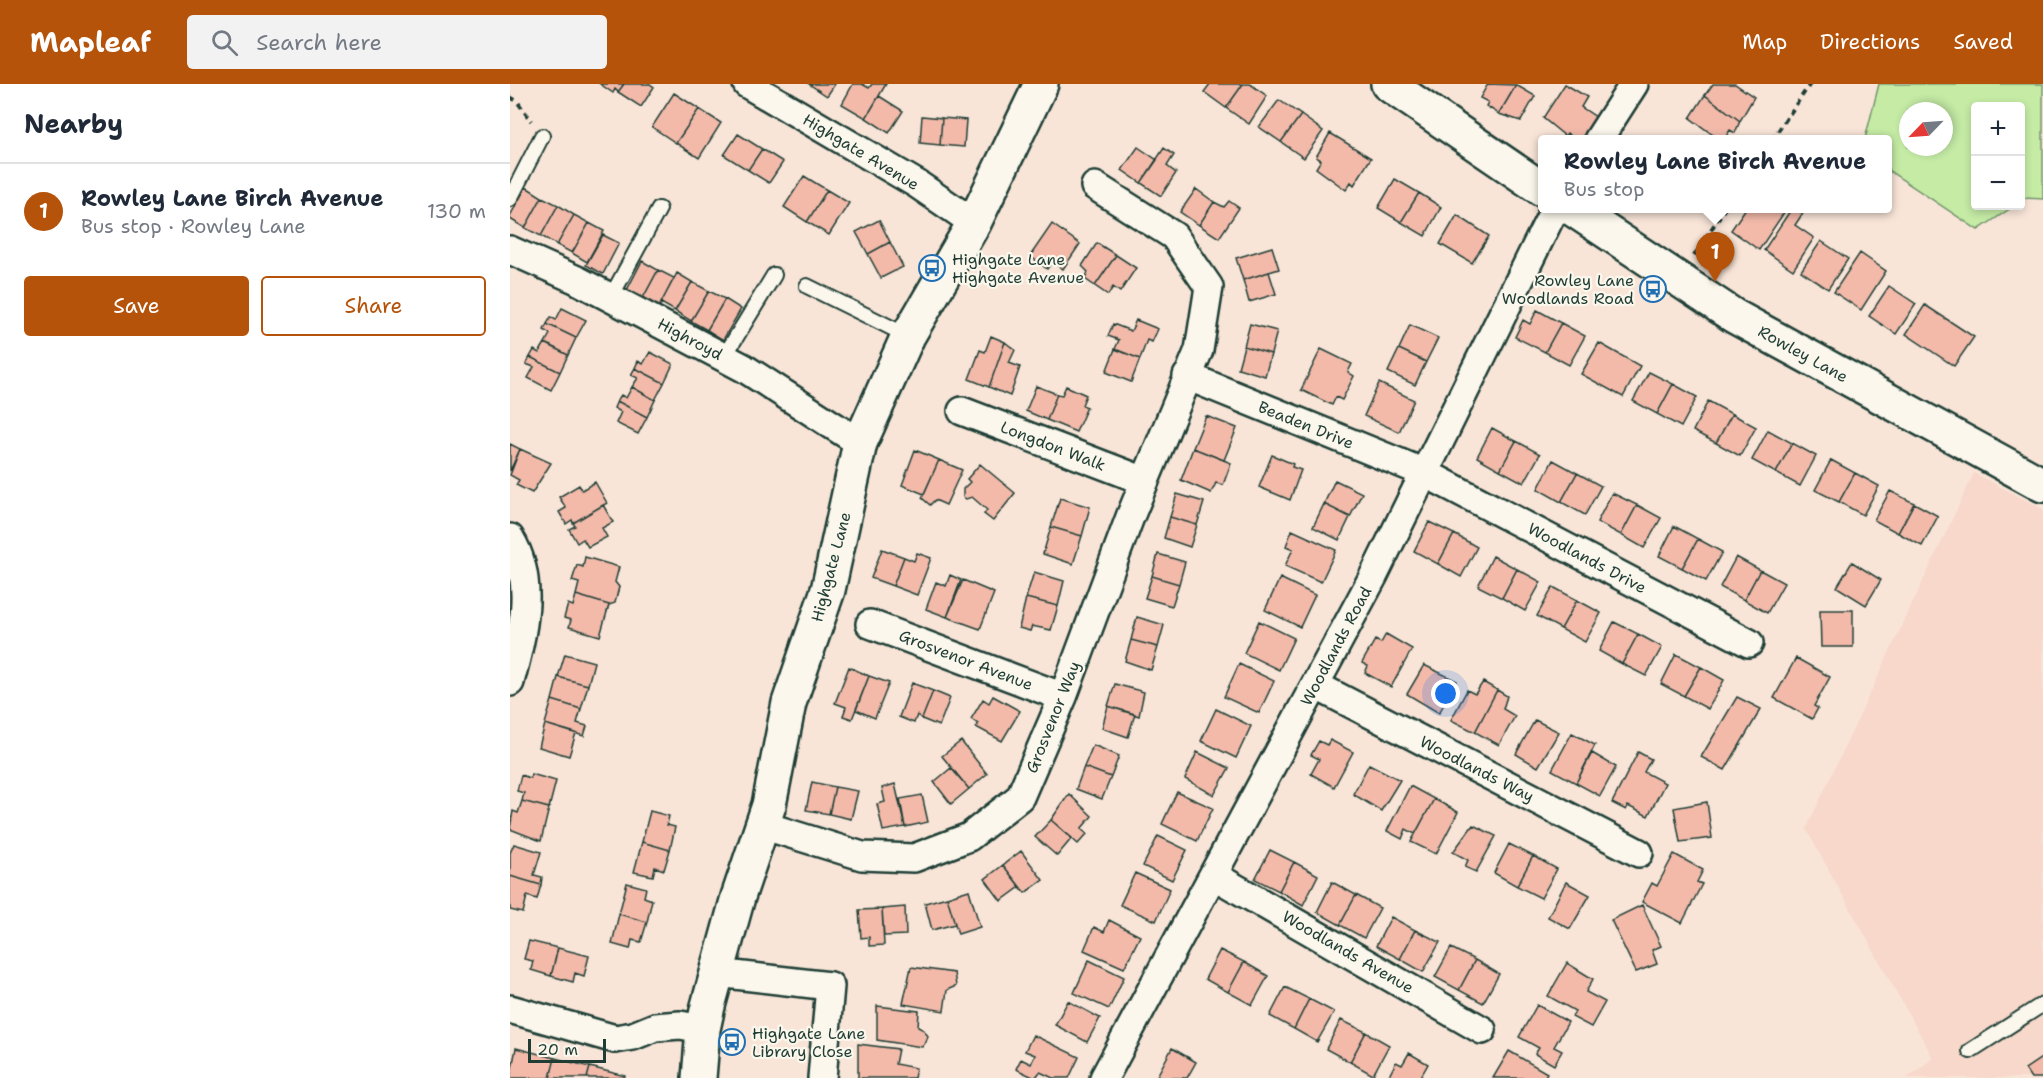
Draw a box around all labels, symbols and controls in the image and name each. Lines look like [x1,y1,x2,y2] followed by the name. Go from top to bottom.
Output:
[187,15,607,69] search box
[30,23,151,61] text: Mapleaf
[208,26,241,59] icon: search
[256,28,382,57] text: Search here
[1742,28,1787,56] text: Map
[1820,28,1920,56] text: Directions
[1953,28,2013,56] text: Saved
[1899,102,1953,156] north arrow
[1971,102,2025,210] map controls
[1971,102,2025,156] button: +
[24,106,123,141] text: Nearby
[799,109,923,195] street label: Highgate Avenue
[1538,135,1892,213] popup
[1564,147,1866,176] text: Rowley Lane Birch Avenue
[1971,156,2025,210] button: −
[1564,176,1644,202] text: Bus stop
[81,184,384,213] text: Rowley Lane Birch Avenue
[39,198,48,224] text: 1
[427,198,486,224] text: 130 m
[81,213,306,239] text: Bus stop · Rowley Lane
[1696,232,1734,282] pin: 1
[952,249,1084,288] place label: Highgate Lane Highgate Avenue
[917,253,947,283] bus stop icon: Highgate Lane Highgate Avenue
[1502,270,1634,309] place label: Rowley Lane Woodlands Road
[1638,274,1668,304] bus stop icon: Rowley Lane Woodlands Road
[24,276,249,336] button: Save
[261,276,486,336] button: Share
[654,313,726,365] street label: Highroyd
[1754,321,1852,387] street label: Rowley Lane
[1255,396,1357,454] street label: Beaden Drive
[997,416,1109,476] street label: Longdon Walk
[806,510,856,624] street label: Highgate Lane
[1524,518,1650,598] street label: Woodlands Drive
[1296,583,1376,709] street label: Woodlands Road
[896,625,1036,695] street label: Grosvenor Avenue
[1021,658,1085,776] street label: Grosvenor Way
[1431,679,1460,708] your location
[1416,731,1538,807] street label: Woodlands Way
[1278,906,1418,998] street label: Woodlands Avenue
[752,1023,865,1062] place label: Highgate Lane Library Close
[717,1027,747,1057] bus stop icon: Highgate Lane Library Close
[528,1036,606,1064] scale bar
[537,1039,578,1060] text: 20 m

